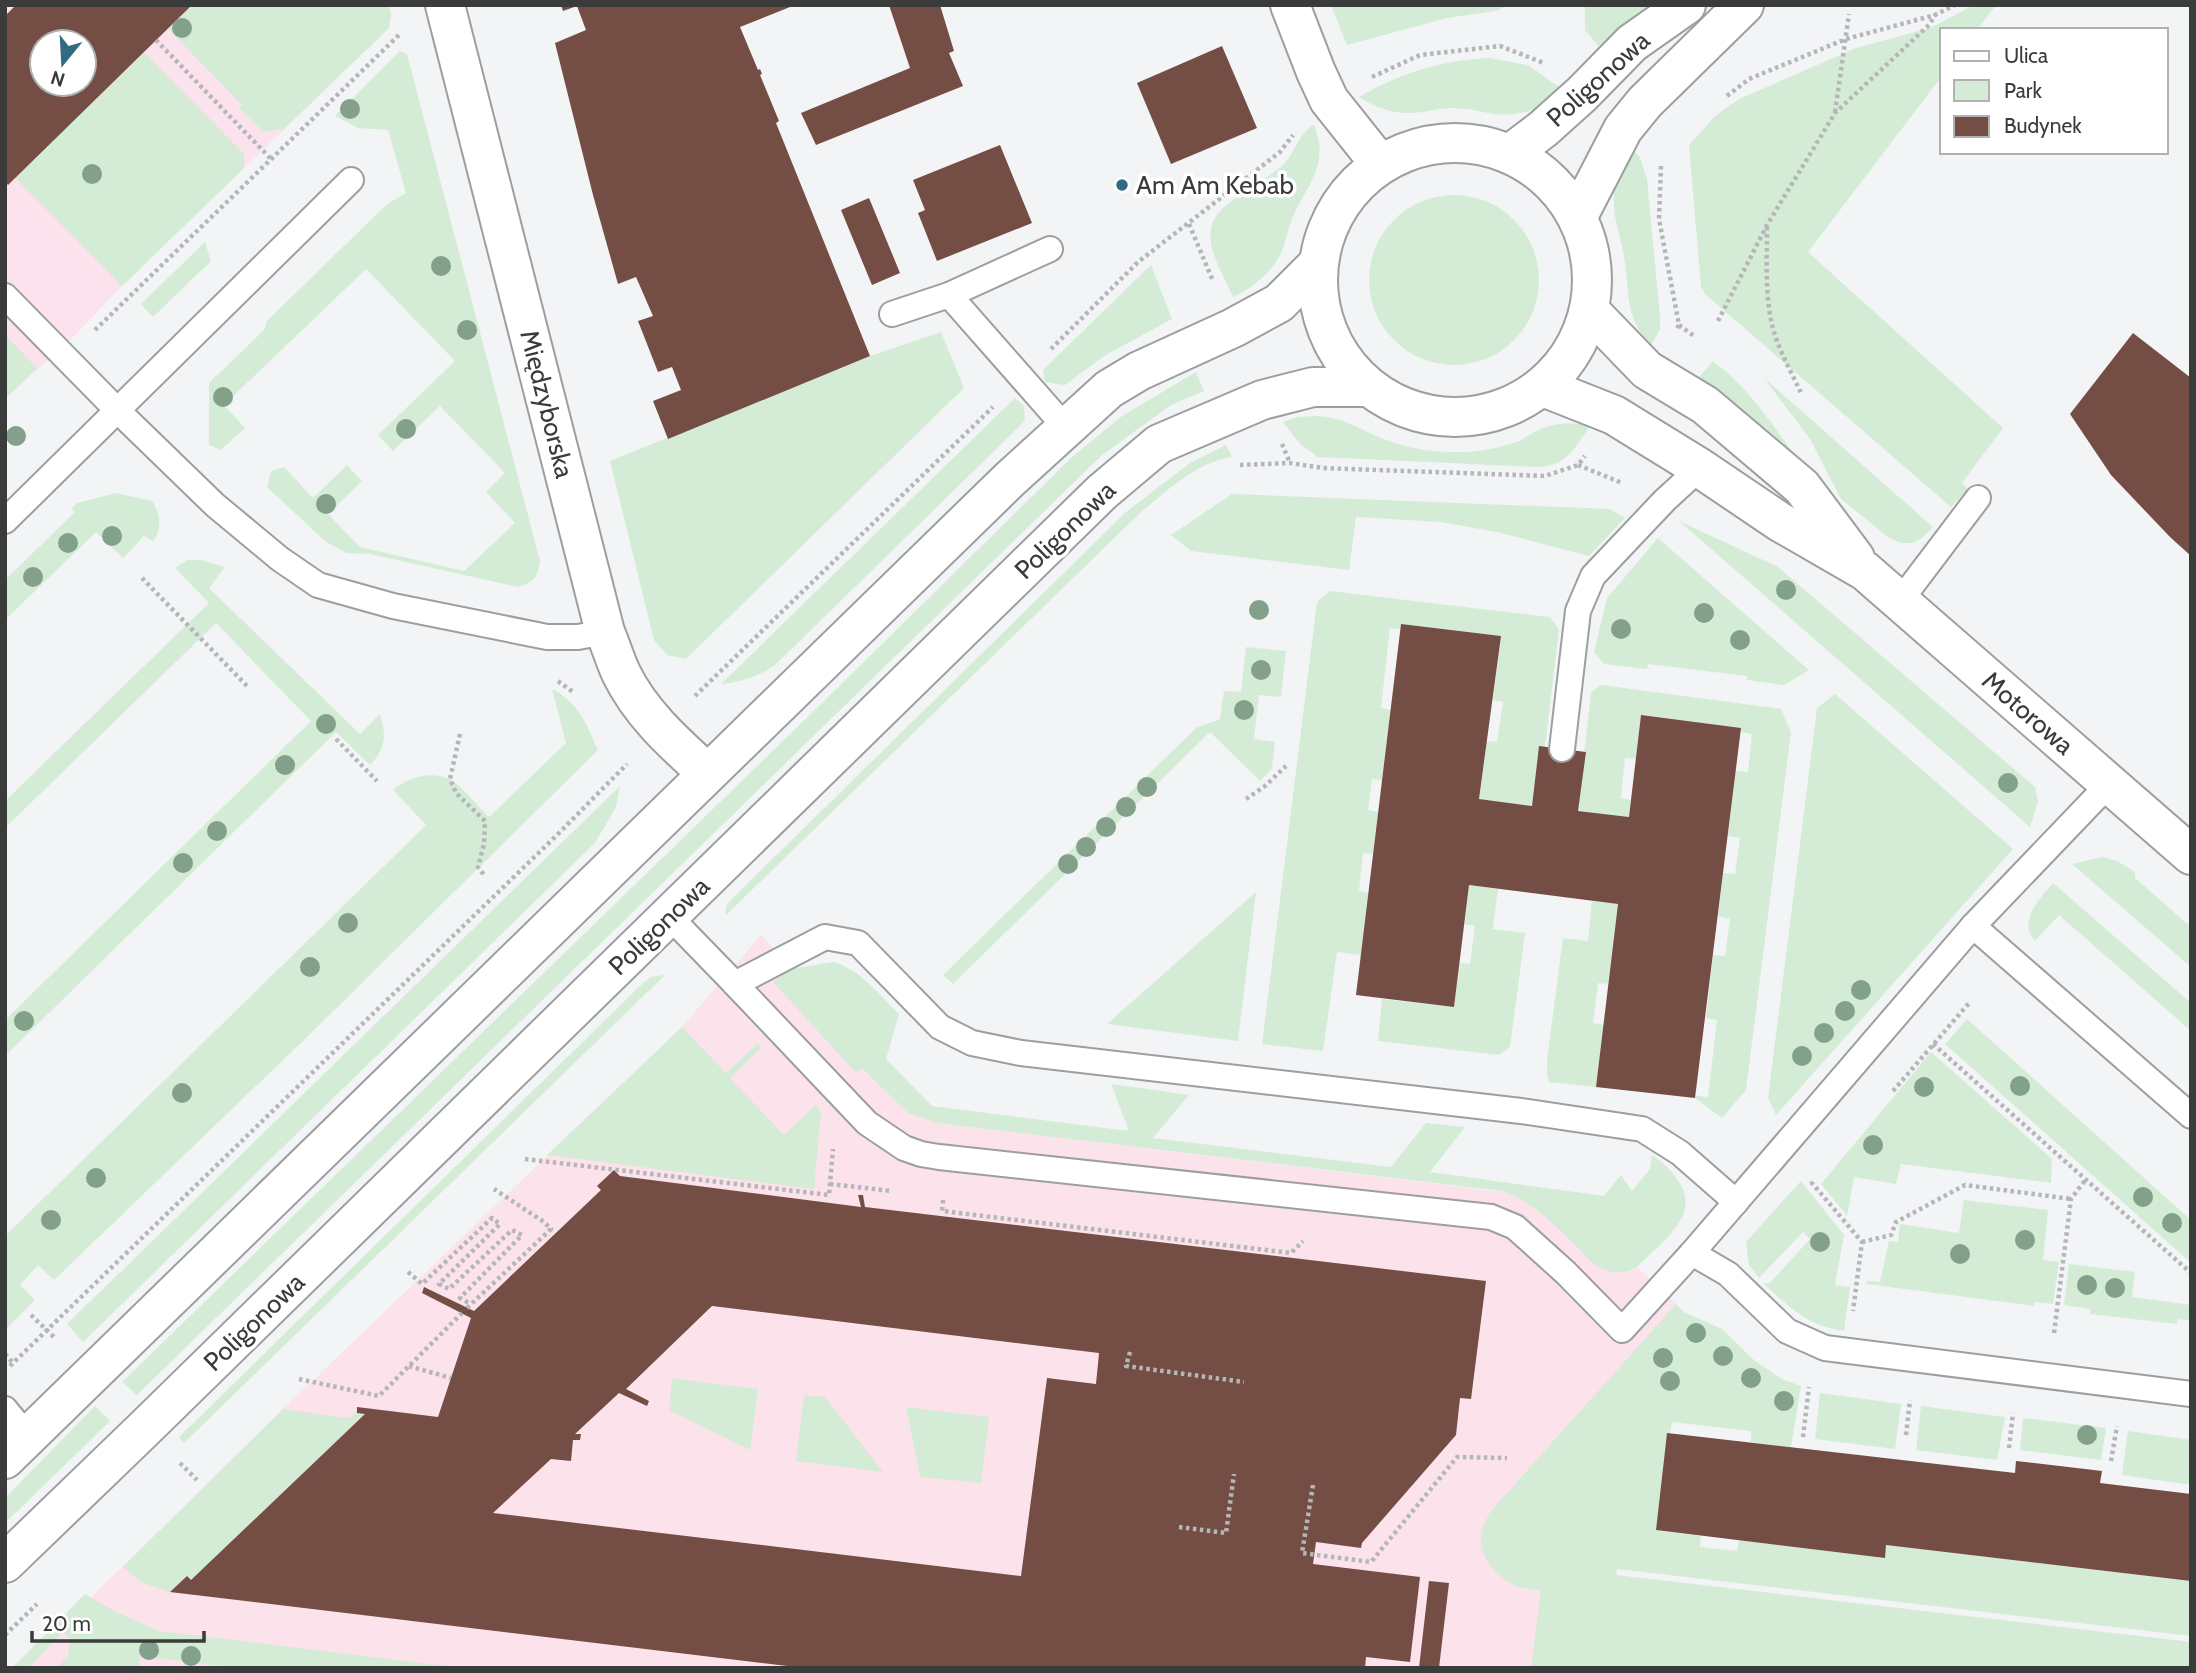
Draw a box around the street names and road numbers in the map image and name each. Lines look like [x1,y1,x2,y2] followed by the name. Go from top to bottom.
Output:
[1540,24,1657,134] street label: Poligonowa
[513,327,581,482] street label: Międzyborska
[1008,474,1122,586] street label: Poligonowa
[1976,664,2081,762] street label: Motorowa
[602,870,716,982] street label: Poligonowa
[197,1266,311,1378] street label: Poligonowa

